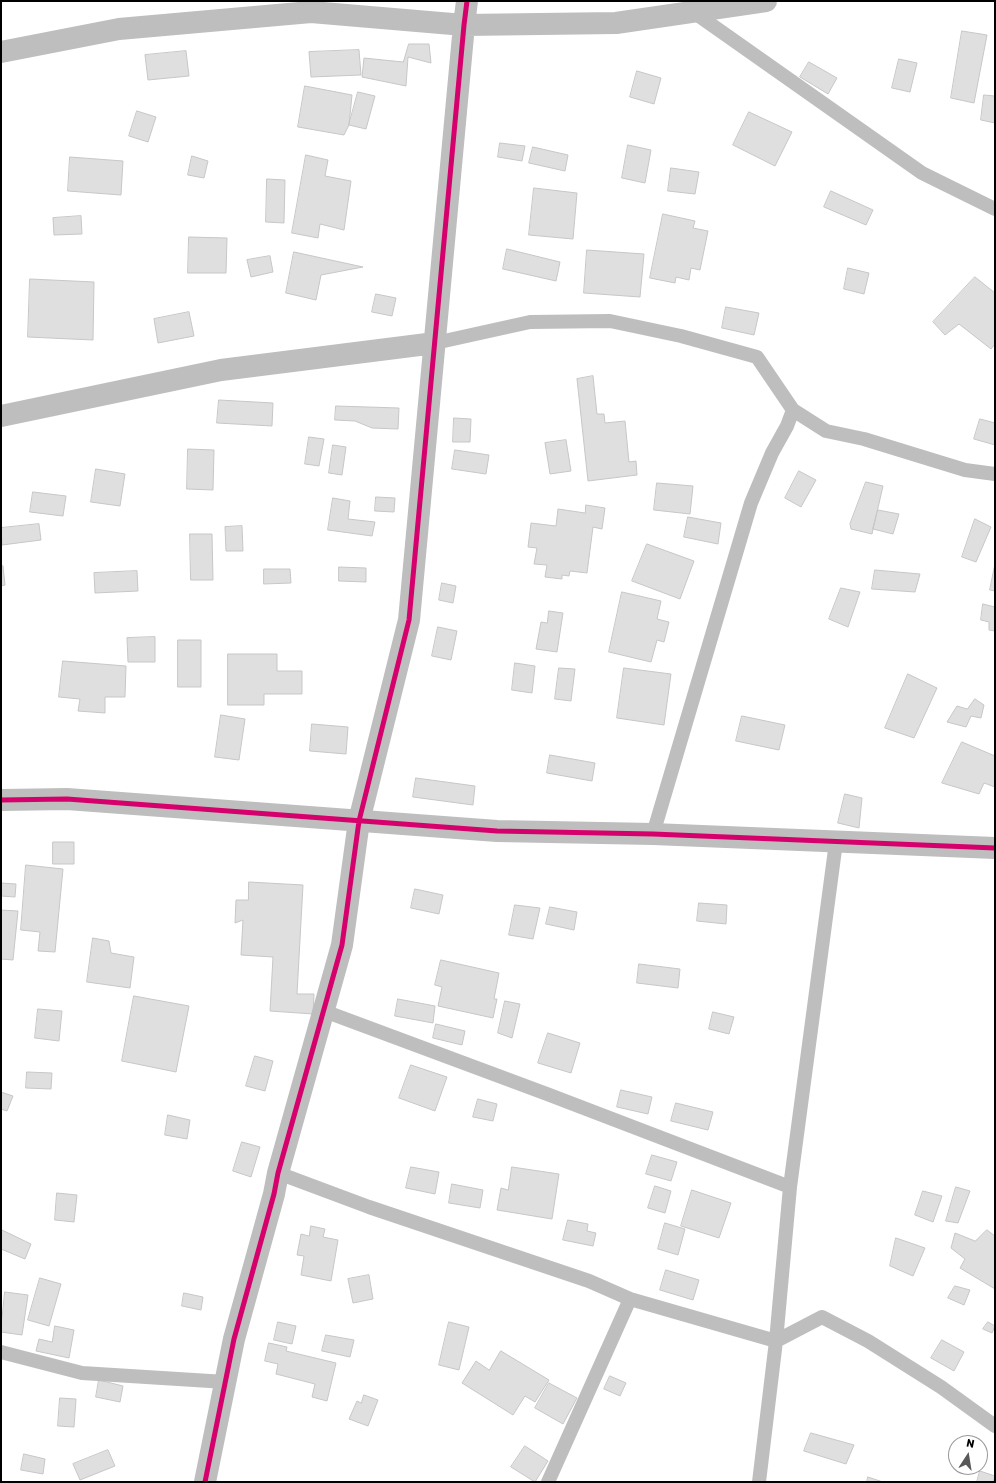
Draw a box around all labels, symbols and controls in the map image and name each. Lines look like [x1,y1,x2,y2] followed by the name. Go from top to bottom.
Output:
[948,1435,988,1475] north arrow
[965,1437,976,1451] text: N

